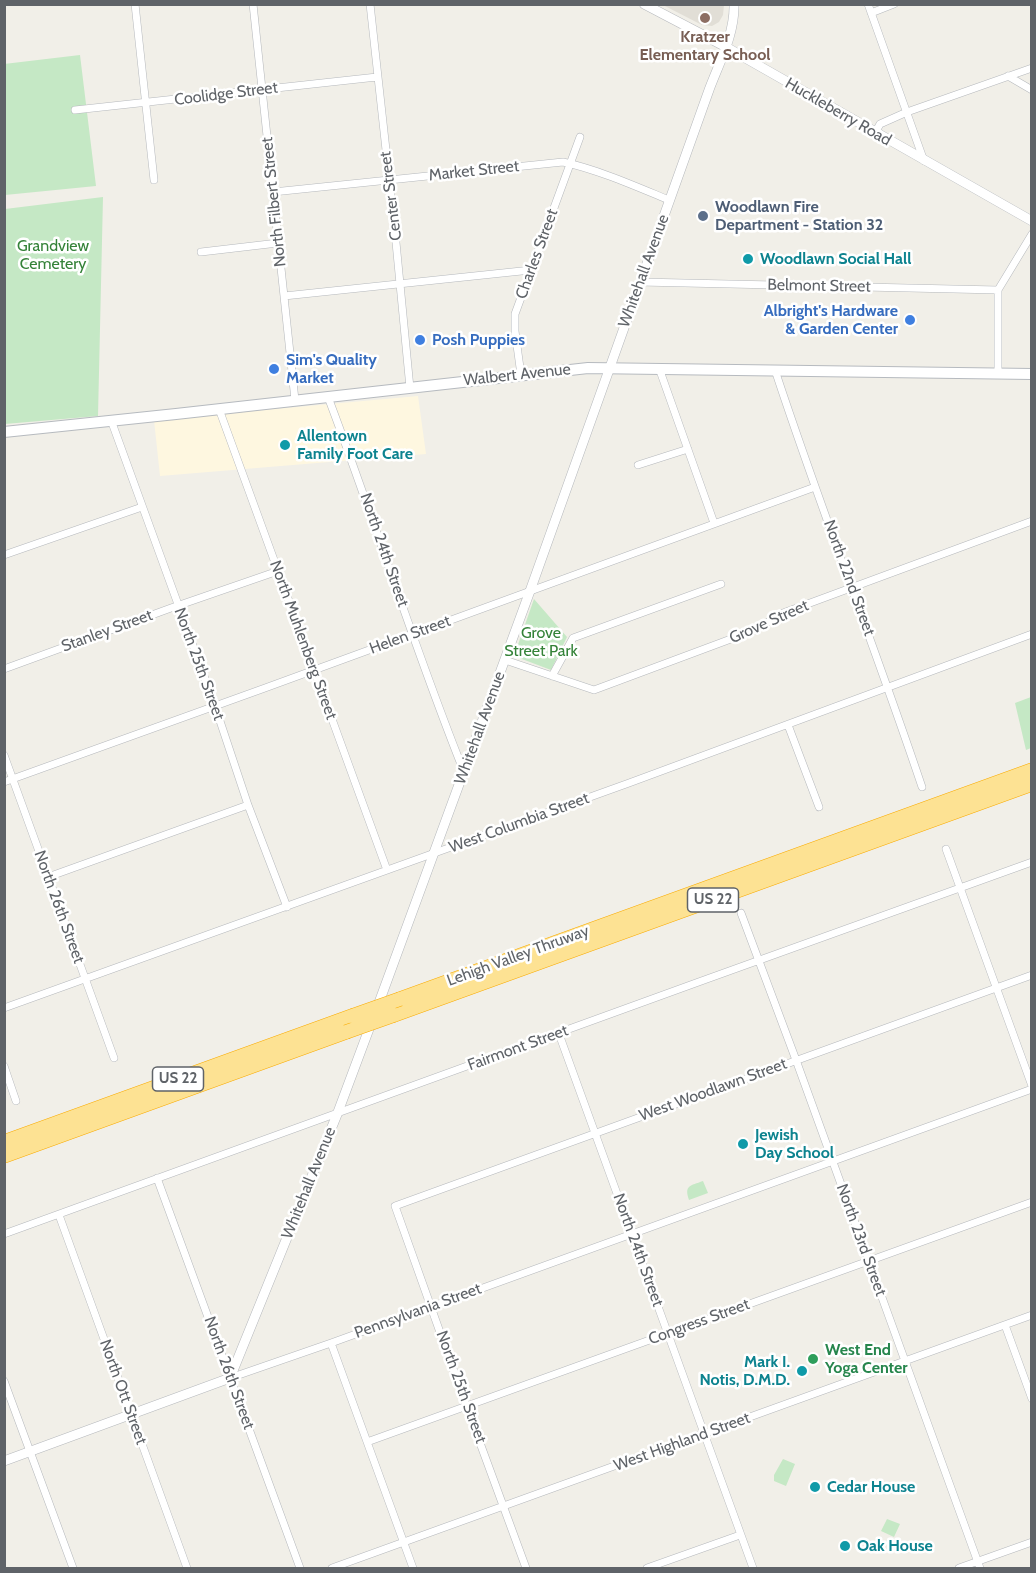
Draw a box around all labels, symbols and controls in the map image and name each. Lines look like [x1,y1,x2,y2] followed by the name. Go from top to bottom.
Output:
[698,11,712,25] marker: Kratzer Elementary School
[639,27,771,65] place label: Kratzer Elementary School
[782,74,894,150] street label: Huckleberry Road
[173,78,279,110] street label: Coolidge Street
[258,136,290,268] street label: North Filbert Street
[376,150,406,242] street label: Center Street
[428,157,520,185] street label: Market Street
[715,197,883,235] place label: Woodlawn Fire Department - Station 32
[512,206,562,302] street label: Charles Street
[696,209,710,223] marker: Woodlawn Fire Department - Station 32
[615,212,673,330] street label: Whitehall Avenue
[17,236,89,274] park label: Grandview Cemetery
[760,249,911,269] place label: Woodlawn Social Hall
[741,252,755,266] marker: Woodlawn Social Hall
[767,276,871,296] street label: Belmont Street
[764,301,898,339] place label: Albright's Hardware & Garden Center
[903,313,917,327] marker: Albright's Hardware & Garden Center
[432,330,525,350] place label: Posh Puppies
[413,333,427,347] marker: Posh Puppies
[286,350,377,388] place label: Sim's Quality Market
[462,360,572,390] street label: Walbert Avenue
[267,362,281,376] marker: Sim's Quality Market
[297,426,413,464] place label: Allentown Family Foot Care
[278,438,292,452] marker: Allentown Family Foot Care
[356,491,412,609] street label: North 24th Street
[819,517,879,639] street label: North 22nd Street
[265,558,341,722] street label: North Muhlenberg Street
[726,596,812,648] street label: Grove Street
[170,605,228,723] street label: North 25th Street
[59,606,155,656] street label: Stanley Street
[367,611,453,659] street label: Helen Street
[504,623,578,661] park label: Grove Street Park
[451,669,509,787] street label: Whitehall Avenue
[446,789,592,857] street label: West Columbia Street
[30,848,88,966] street label: North 26th Street
[688,888,738,912] road number: US 22
[444,921,592,991] street label: Lehigh Valley Thruway
[465,1021,571,1075] street label: Fairmont Street
[637,1054,789,1126] street label: West Woodlawn Street
[152,1067,204,1091] road number: US 22
[278,1124,340,1242] street label: Whitehall Avenue
[755,1125,834,1163] place label: Jewish Day School
[736,1137,750,1151] marker: Jewish Day School
[832,1181,890,1299] street label: North 23rd Street
[609,1191,667,1309] street label: North 24th Street
[352,1279,484,1343] street label: Pennsylvania Street
[646,1295,752,1349] street label: Congress Street
[200,1314,258,1432] street label: North 26th Street
[432,1328,490,1446] street label: North 25th Street
[95,1337,151,1447] street label: North Ott Street
[825,1340,908,1378] place label: West End Yoga Center
[699,1352,790,1390] place label: Mark I. Notis, D.M.D.
[806,1352,820,1366] marker: West End Yoga Center
[795,1364,809,1378] marker: Mark I. Notis, D.M.D.
[611,1408,753,1476] street label: West Highland Street
[827,1477,915,1497] place label: Cedar House
[808,1480,822,1494] marker: Cedar House
[857,1536,933,1556] place label: Oak House
[838,1539,852,1553] marker: Oak House

